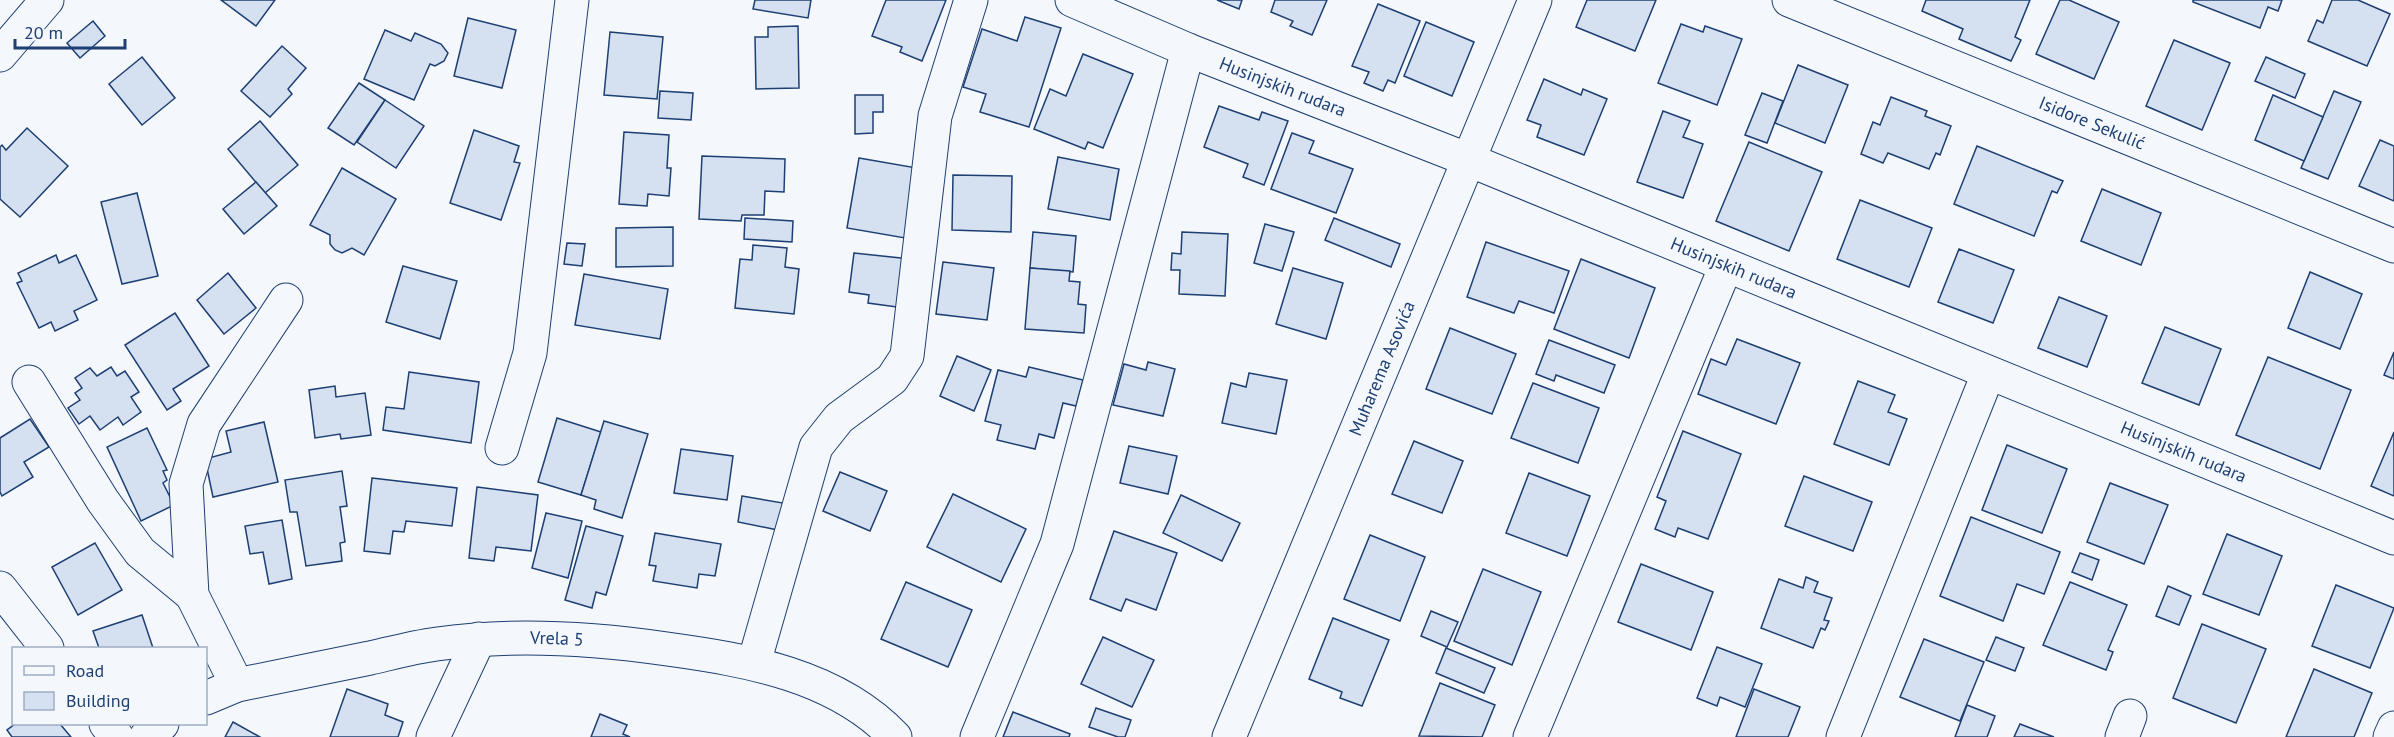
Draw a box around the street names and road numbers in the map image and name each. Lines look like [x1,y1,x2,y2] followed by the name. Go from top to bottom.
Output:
[1216,51,1350,122] street label: Husinjskih rudara
[2036,91,2148,155] street label: Isidore Sekulić
[1667,232,1800,304] street label: Husinjskih rudara
[1343,297,1420,439] street label: Muharema Asovića
[2117,416,2250,488] street label: Husinjskih rudara
[529,626,584,651] street label: Vrela 5

